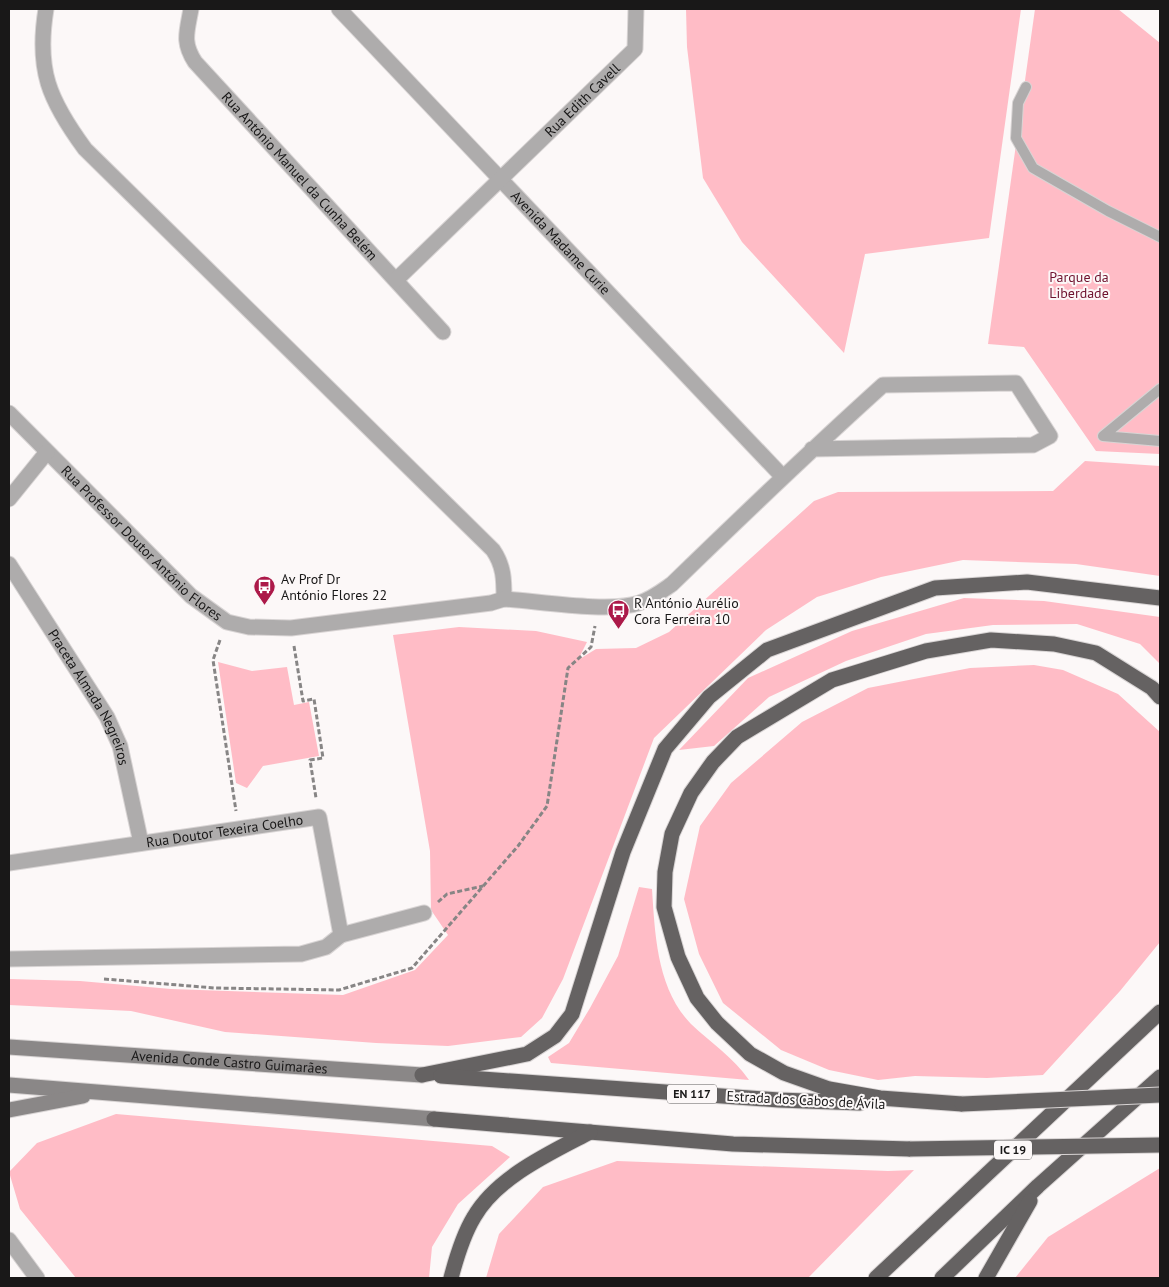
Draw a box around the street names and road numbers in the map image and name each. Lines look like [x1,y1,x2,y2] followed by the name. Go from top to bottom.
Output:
[541,59,624,141] street label: Rua Edith Cavell
[218,88,382,264] street label: Rua António Manuel da Cunha Belém
[507,187,614,298] street label: Avenida Madame Curie
[57,462,226,625] street label: Rua Professor Doutor António Flores
[44,626,133,767] street label: Praceta Almada Negreiros
[145,810,304,852] street label: Rua Doutor Texeira Coelho
[131,1046,328,1078] street label: Avenida Conde Castro Guimarães
[667,1084,717,1104] road number: EN 117
[726,1087,886,1113] street label: Estrada dos Cabos de Ávila
[994,1140,1032,1160] road number: IC 19

